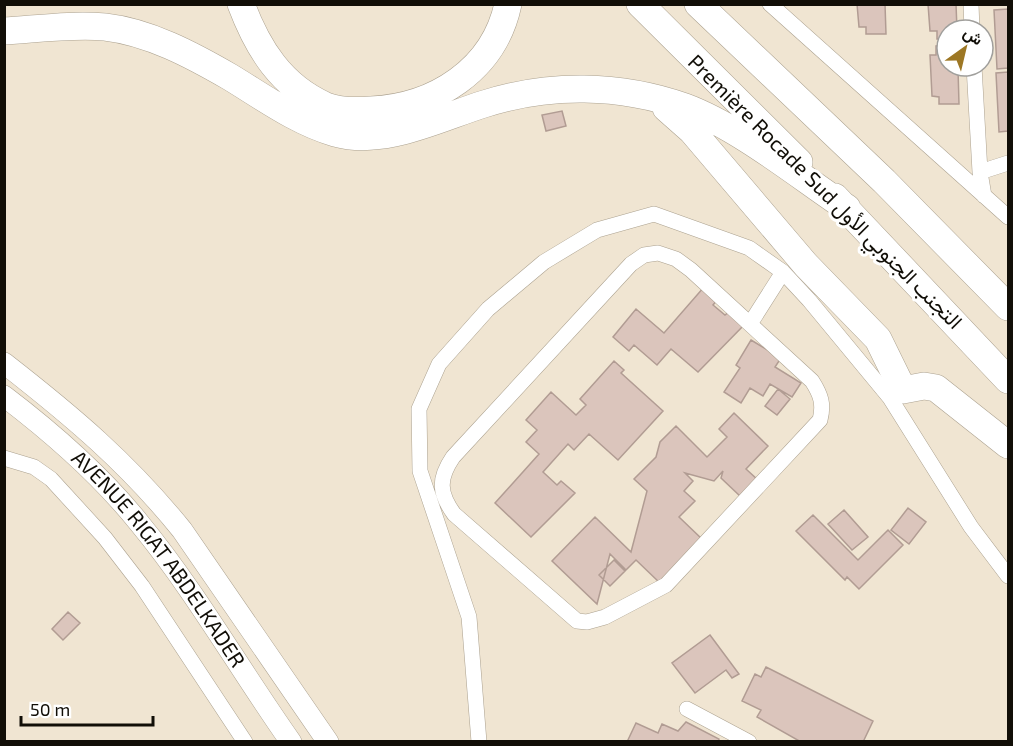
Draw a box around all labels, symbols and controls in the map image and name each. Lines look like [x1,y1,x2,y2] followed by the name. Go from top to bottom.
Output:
[935,18,995,78] north arrow
[960,22,987,49] text: ش
[679,49,968,338] street label: Première Rocade Sud التجنب الجنوبي الأول
[67,444,251,671] street label: AVENUE RIGAT ABDELKADER
[21,689,153,727] scale bar
[30,698,70,720] text: 50 m

